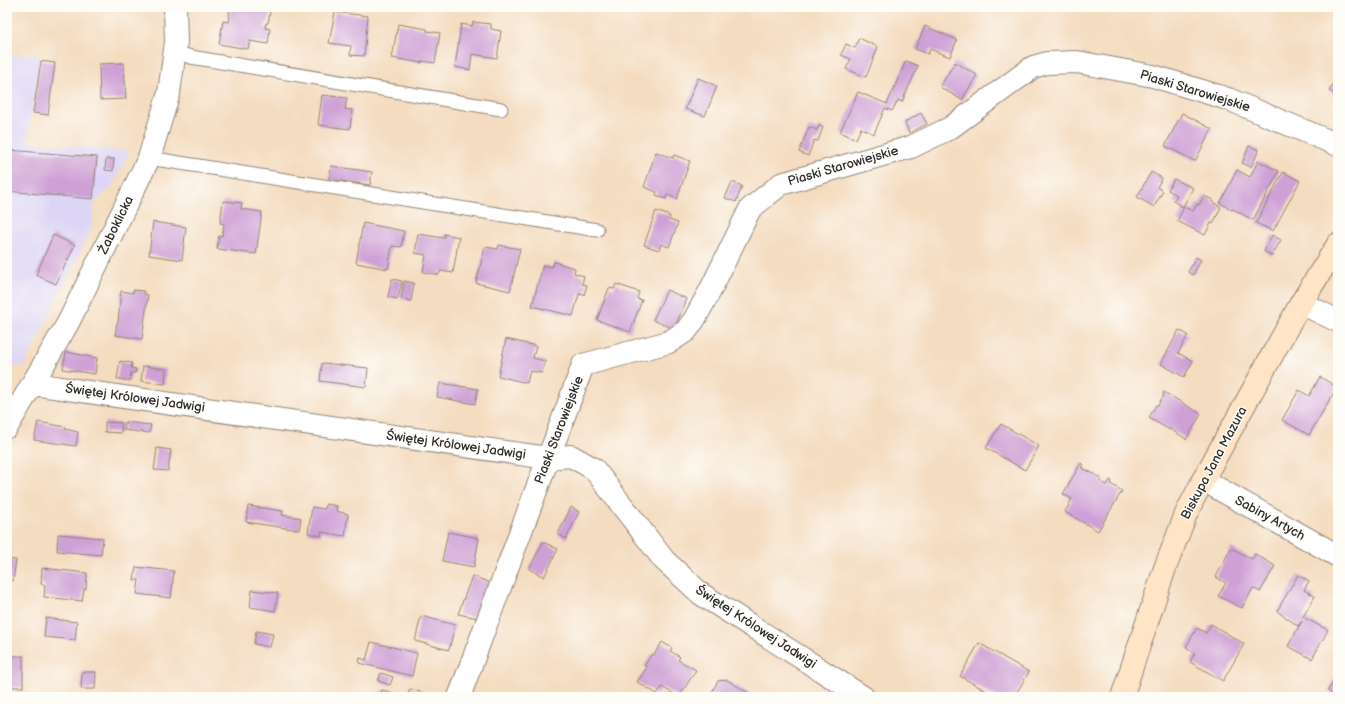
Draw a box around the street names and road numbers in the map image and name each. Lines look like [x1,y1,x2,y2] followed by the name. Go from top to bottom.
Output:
[1138,67,1252,115] street label: Piaski Starowiejskie
[786,142,900,189] street label: Piaski Starowiejskie
[95,193,137,258] street label: Żaboklicka
[531,373,587,486] street label: Piaski Starowiejskie
[64,379,206,416] street label: Świętej Królowej Jadwigi
[1177,404,1251,522] street label: Biskupa Jana Mazura
[385,426,527,463] street label: Świętej Królowej Jadwigi
[1232,492,1308,544] street label: Sabiny Artych
[693,581,820,672] street label: Świętej Królowej Jadwigi

